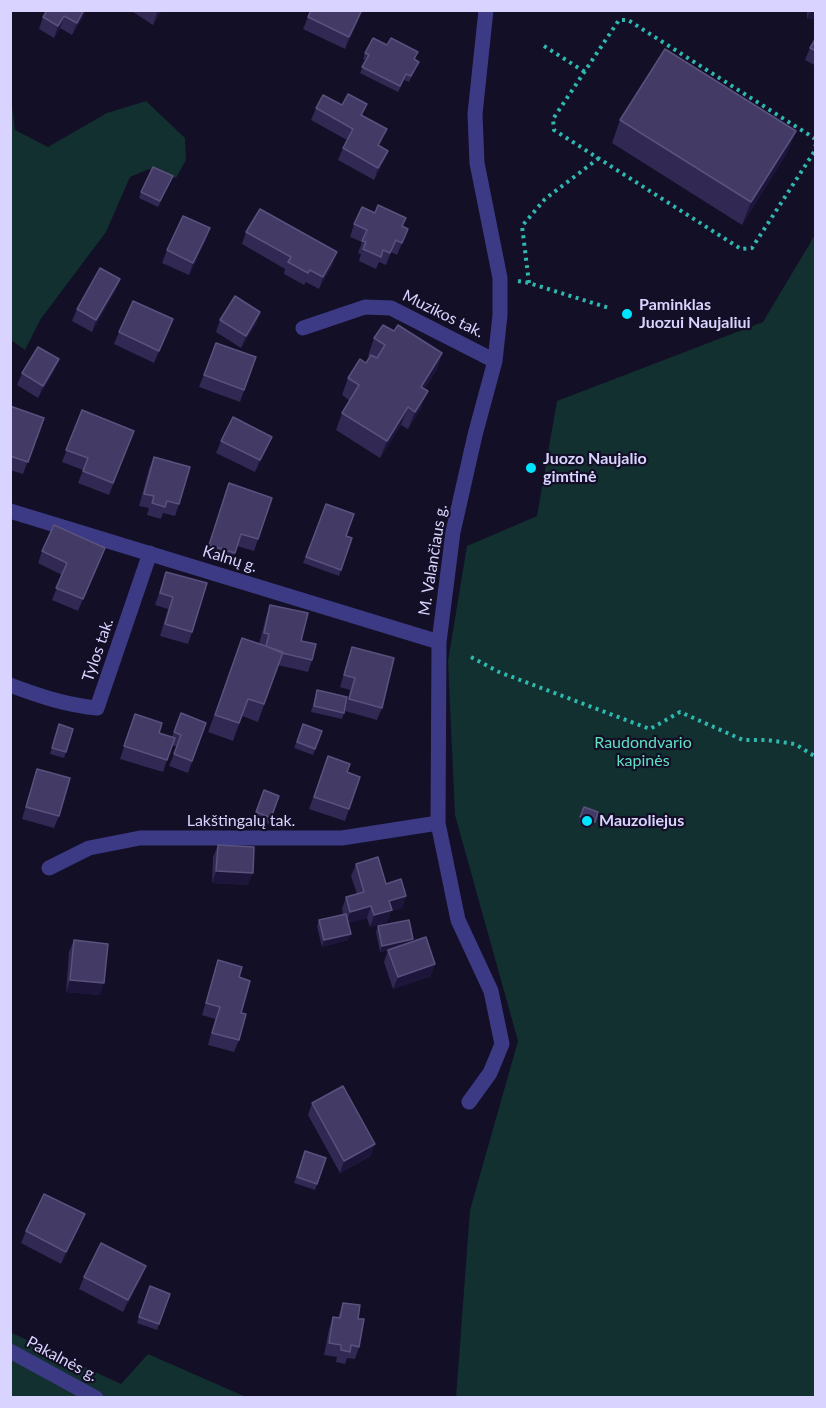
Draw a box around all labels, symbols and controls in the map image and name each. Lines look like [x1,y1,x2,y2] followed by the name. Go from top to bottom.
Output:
[399,286,487,342] street label: Muzikos tak.
[639,295,751,333] place label: Paminklas Juozui Naujaliui
[620,307,634,321] marker: Paminklas Juozui Naujaliui
[543,449,647,487] place label: Juozo Naujalio gimtinė
[524,461,538,475] marker: Juozo Naujalio gimtinė
[415,503,451,617] street label: M. Valančiaus g.
[200,542,260,576] street label: Kalnų g.
[78,616,118,684] street label: Tylos tak.
[594,733,692,771] park label: Raudondvario kapinės
[187,811,295,831] street label: Lakštingalų tak.
[599,811,684,831] place label: Mauzoliejus
[580,814,594,828] marker: Mauzoliejus
[23,1332,101,1386] street label: Pakalnės g.

